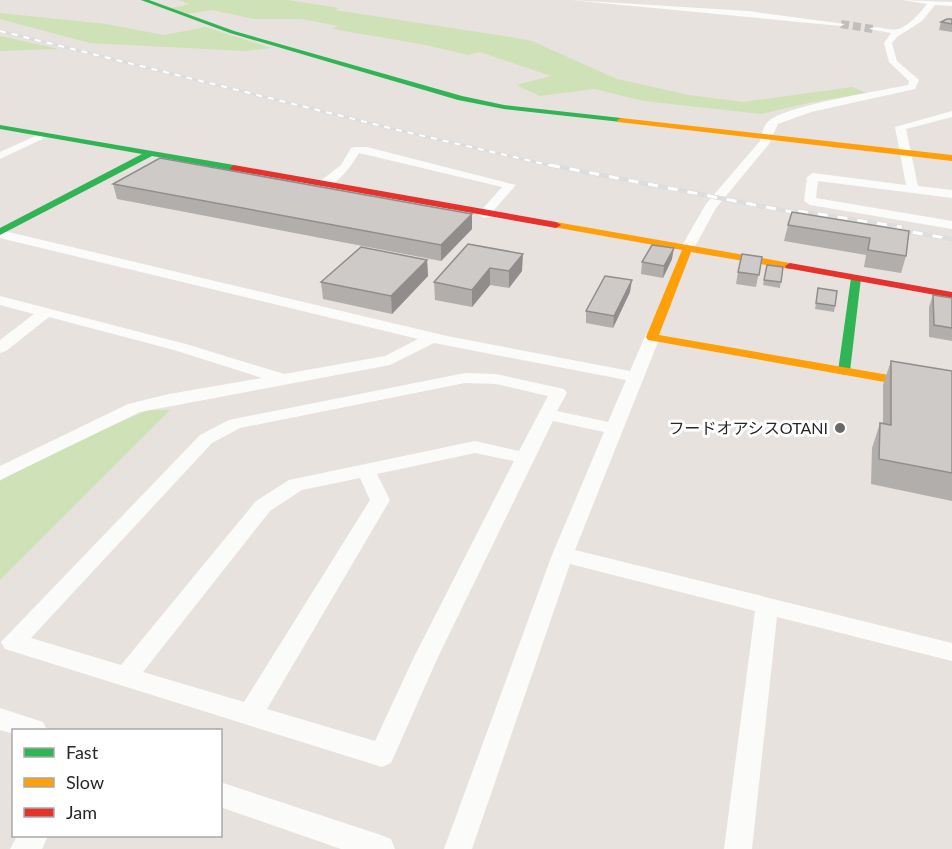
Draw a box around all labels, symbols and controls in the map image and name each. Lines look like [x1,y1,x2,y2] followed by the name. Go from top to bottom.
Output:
[668,418,828,437] place label: フードオアシスOTANI
[833,421,847,435] marker: フードオアシスOTANI
[12,729,222,837] legend
[66,741,99,763] text: Fast
[66,771,104,793] text: Slow
[66,801,97,823] text: Jam

